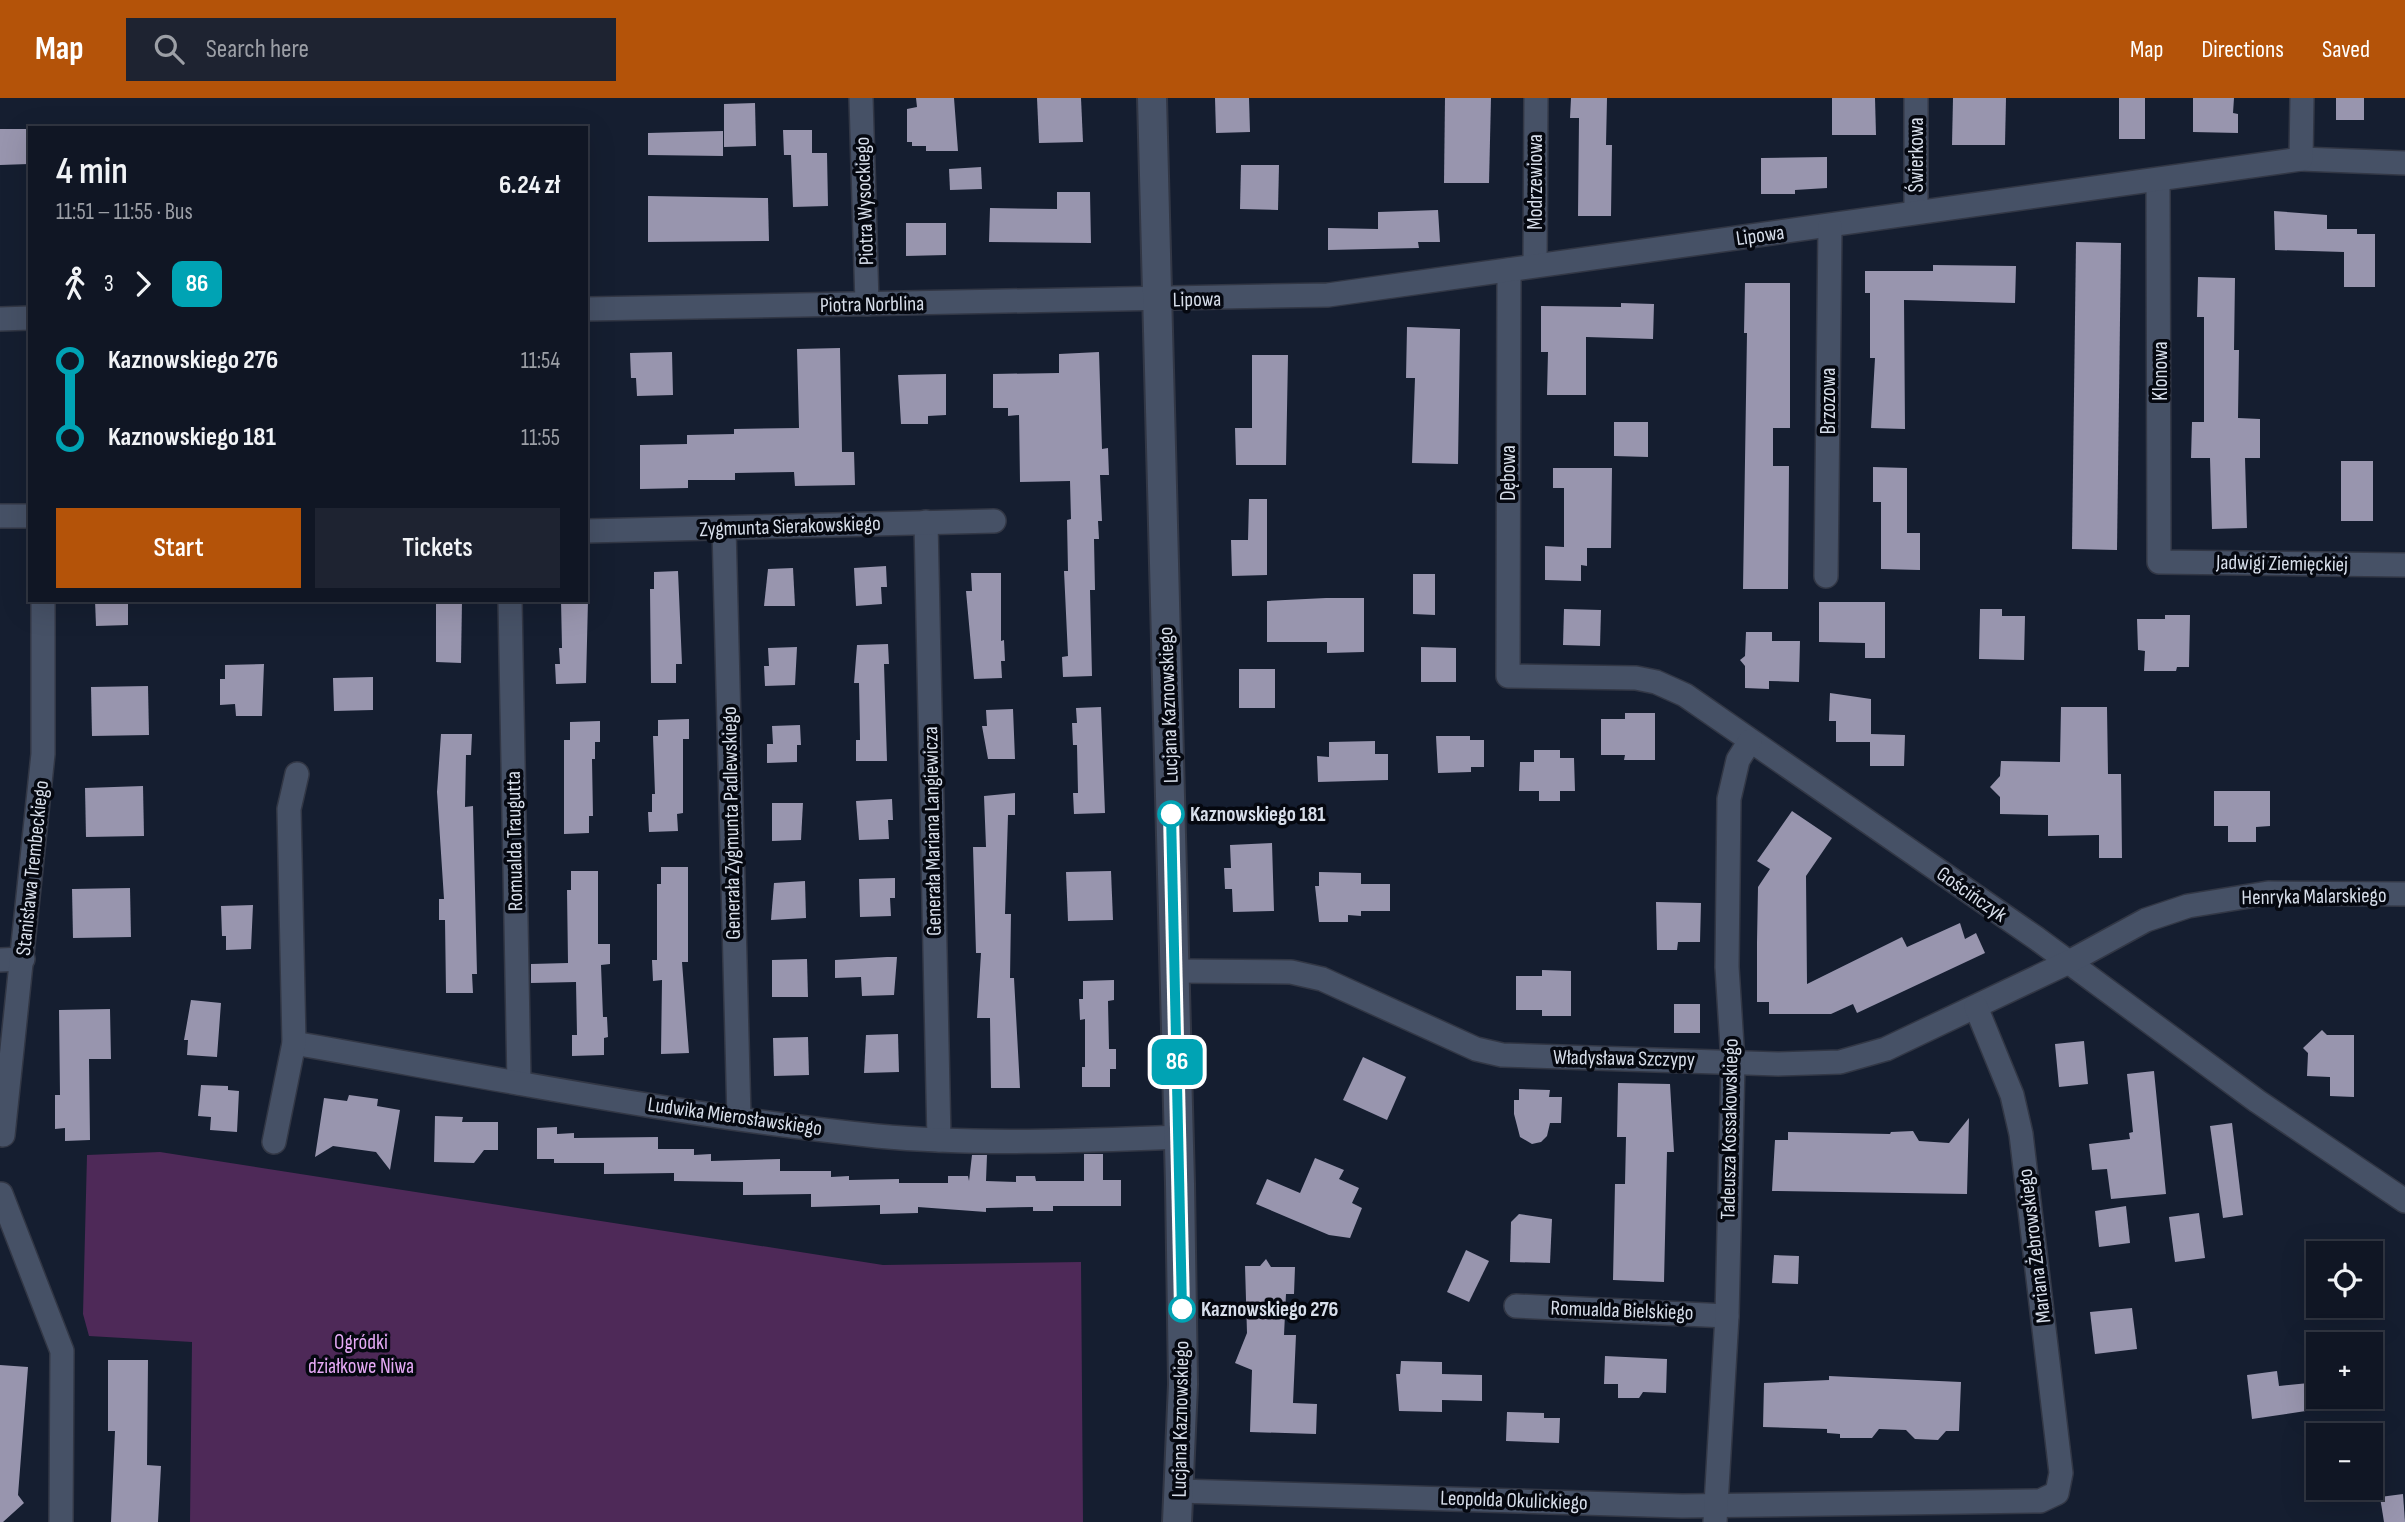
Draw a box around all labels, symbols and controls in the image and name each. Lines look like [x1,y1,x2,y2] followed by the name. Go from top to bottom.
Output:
[126,18,616,81] search box
[35,29,84,69] text: Map
[150,30,188,68] icon: search
[206,34,309,65] text: Search here
[2130,35,2163,64] text: Map
[2201,35,2284,64] text: Directions
[2322,35,2370,64] text: Saved
[1904,117,1929,193] street label: Świerkowa
[1523,134,1548,230] street label: Modrzewiowa
[850,136,879,266] street label: Piotra Wysockiego
[56,149,128,194] text: 4 min
[499,170,560,201] text: 6.24 zł
[56,198,193,226] text: 11:51 – 11:55 · Bus
[1734,220,1786,251] street label: Lipowa
[56,265,94,303] icon: walk
[124,265,162,303] icon: forward
[186,269,208,298] text: 86
[104,270,114,298] text: 3
[1172,287,1222,312] street label: Lipowa
[820,291,924,318] street label: Piotra Norblina
[2148,341,2173,401] street label: Klonowa
[108,345,278,376] text: Kaznowskiego 276
[521,347,560,375] text: 11:54
[1816,368,1841,434] street label: Brzozowa
[108,422,276,453] text: Kaznowskiego 181
[521,424,560,452] text: 11:55
[1496,445,1521,501] street label: Dębowa
[56,508,301,588] button: Start
[315,508,560,588] button: Tickets
[699,511,881,542] street label: Zygmunta Sierakowskiego
[2215,550,2348,577] street label: Jadwigi Ziemięckiej
[1153,626,1184,784] street label: Lucjana Kaznowskiego
[717,706,746,940] street label: Generała Zygmunta Padlewskiego
[918,726,947,936] street label: Generała Mariana Langiewicza
[501,771,528,911] street label: Romualda Traugutta
[11,779,54,957] street label: Stanisława Trembeckiego
[1158,801,1184,827] marker: Kaznowskiego 181
[1190,802,1326,827] place label: Kaznowskiego 181
[1932,861,2012,928] street label: Gościńczyk
[2241,883,2387,910] street label: Henryka Malarskiego
[1715,1038,1744,1220] street label: Tadeusza Kossakowskiego
[1146,1039,1208,1085] line badge: 86
[1553,1045,1695,1072] street label: Władysława Szczypy
[1166,1047,1188,1076] text: 86
[646,1092,824,1141] street label: Ludwika Mierosławskiego
[2013,1167,2056,1325] street label: Mariana Żebrowskiego
[2306,1241,2383,1500] map controls
[2306,1241,2383,1318] button: locate
[1169,1296,1195,1322] marker: Kaznowskiego 276
[1550,1296,1694,1325] street label: Romualda Bielskiego
[1201,1297,1339,1322] place label: Kaznowskiego 276
[308,1330,414,1379] park label: Ogródki działkowe Niwa
[2306,1332,2383,1409] button: +
[1167,1341,1194,1497] street label: Lucjana Kaznowskiego
[2306,1423,2383,1500] button: −
[1440,1485,1588,1516] street label: Leopolda Okulickiego

